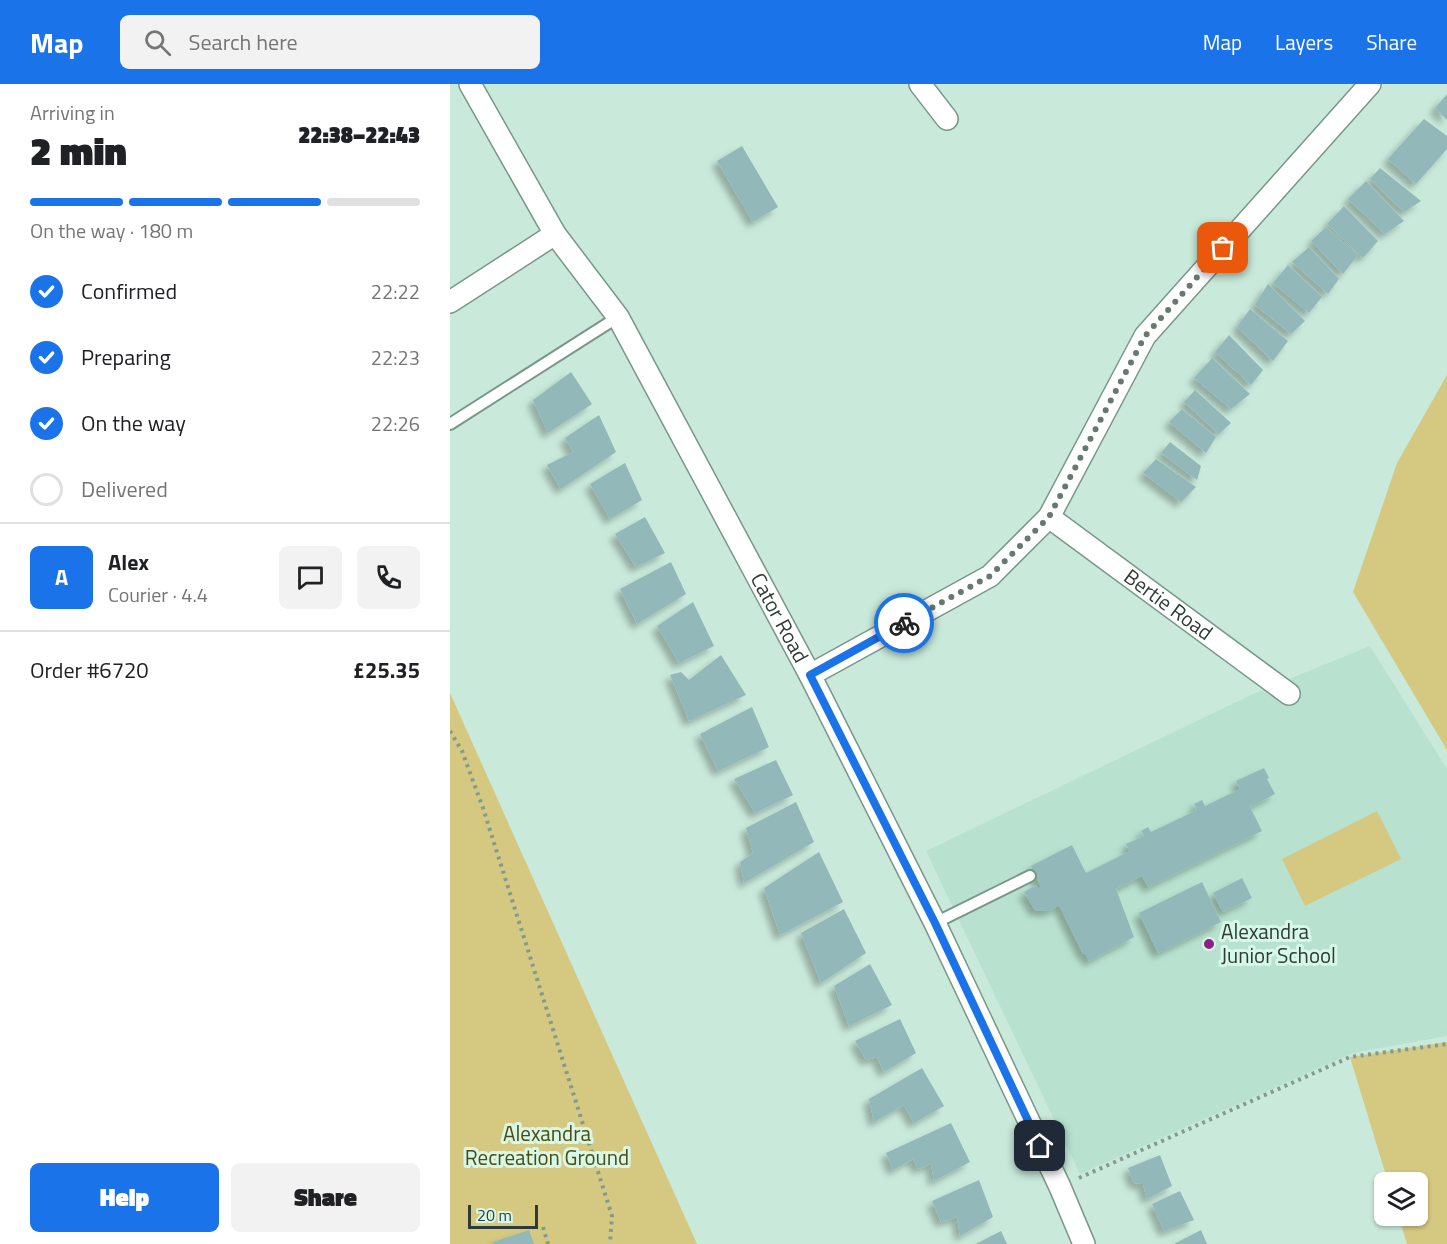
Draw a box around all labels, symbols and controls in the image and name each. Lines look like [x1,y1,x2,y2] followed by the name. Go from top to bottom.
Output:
[120,15,540,69] search box
[30,21,84,64] text: Map
[189,25,298,59] text: Search here
[141,26,174,59] icon: search
[1203,26,1242,58] text: Map
[1275,26,1333,58] text: Layers
[1366,26,1417,58] text: Share
[30,97,115,128] text: Arriving in
[298,118,420,152] text: 22:38–22:43
[30,121,127,180] text: 2 min
[30,215,193,246] text: On the way · 180 m
[1197,222,1248,273] pin
[1206,231,1239,264] icon: bag
[81,274,177,308] text: Confirmed
[30,275,63,308] icon: check
[371,276,420,307] text: 22:22
[81,340,171,374] text: Preparing
[30,341,63,374] icon: check
[371,342,420,373] text: 22:23
[81,406,186,440] text: On the way
[30,407,63,440] icon: check
[371,408,420,439] text: 22:26
[81,472,168,506] text: Delivered
[108,545,149,579] text: Alex
[279,546,342,609] button: chat
[357,546,420,609] button: phone
[55,560,68,594] text: A
[1118,560,1220,648] street label: Bertie Road
[743,567,817,668] street label: Cator Road
[108,579,208,610] text: Courier · 4.4
[874,593,934,653] courier
[888,607,921,640] icon: bike
[30,653,149,687] text: Order #6720
[353,653,420,687] text: £25.35
[1221,915,1336,971] place label: Alexandra Junior School
[1202,937,1216,951] marker: Alexandra Junior School
[465,1117,629,1173] park label: Alexandra Recreation Ground
[1014,1120,1065,1171] pin
[1023,1129,1056,1162] icon: home
[30,1163,219,1232] button: Help
[231,1163,420,1232] button: Share
[1374,1172,1428,1226] map controls
[1374,1172,1428,1226] button: layers
[468,1202,538,1230] scale bar
[477,1203,512,1227] text: 20 m

